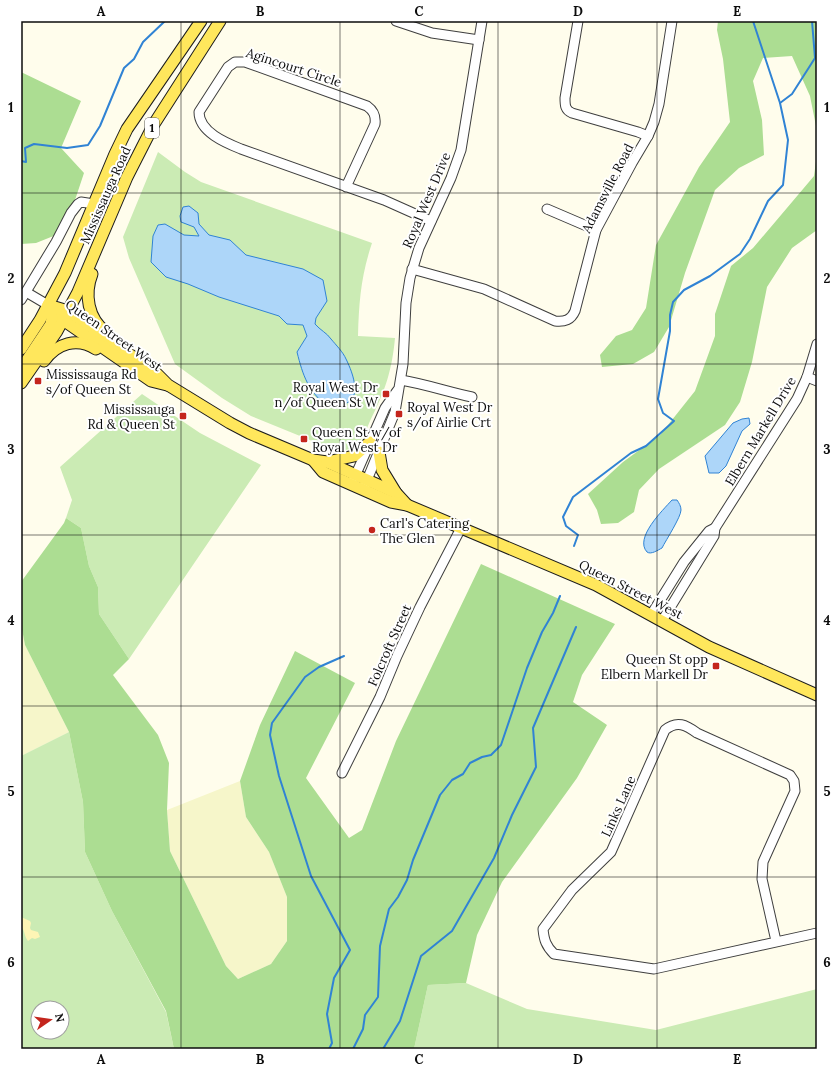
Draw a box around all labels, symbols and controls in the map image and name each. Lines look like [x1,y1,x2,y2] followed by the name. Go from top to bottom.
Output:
[97,3,106,20] text: A
[256,3,265,20] text: B
[415,3,424,20] text: C
[573,3,583,20] text: D
[733,3,741,20] text: E
[243,44,344,91] street label: Agincourt Circle
[8,99,14,116] text: 1
[824,99,830,116] text: 1
[145,118,159,138] road number: 1
[577,140,637,237] street label: Adamsville Road
[76,143,135,247] street label: Mississauga Road
[399,150,454,251] street label: Royal West Drive
[8,270,15,287] text: 2
[824,270,831,287] text: 2
[62,296,165,375] street label: Queen Street West
[46,366,137,398] place label: Mississauga Rd s/of Queen St
[721,374,800,489] street label: Elbern Markell Drive
[33,376,43,386] marker: Mississauga Rd s/of Queen St
[275,379,379,411] place label: Royal West Dr n/of Queen St W
[381,389,391,399] marker: Royal West Dr n/of Queen St W
[407,399,493,431] place label: Royal West Dr s/of Airlie Crt
[87,401,175,433] place label: Mississauga Rd & Queen St
[394,409,404,419] marker: Royal West Dr s/of Airlie Crt
[178,411,188,421] marker: Mississauga Rd & Queen St
[312,424,403,456] place label: Queen St w/of Royal West Dr
[299,434,309,444] marker: Queen St w/of Royal West Dr
[7,441,15,458] text: 3
[823,441,831,458] text: 3
[380,515,470,547] place label: Carl's Catering The Glen
[367,525,377,535] marker: Carl's Catering The Glen
[576,556,686,623] street label: Queen Street West
[364,602,415,689] street label: Folcroft Street
[7,612,15,629] text: 4
[823,612,831,629] text: 4
[601,651,708,683] place label: Queen St opp Elbern Markell Dr
[711,661,721,671] marker: Queen St opp Elbern Markell Dr
[597,773,639,839] street label: Links Lane
[7,783,15,800] text: 5
[823,783,831,800] text: 5
[7,954,15,971] text: 6
[823,954,831,971] text: 6
[30,1000,70,1040] north arrow
[52,1012,68,1024] text: N
[97,1051,106,1068] text: A
[256,1051,265,1068] text: B
[415,1051,424,1068] text: C
[573,1051,583,1068] text: D
[733,1051,741,1068] text: E

